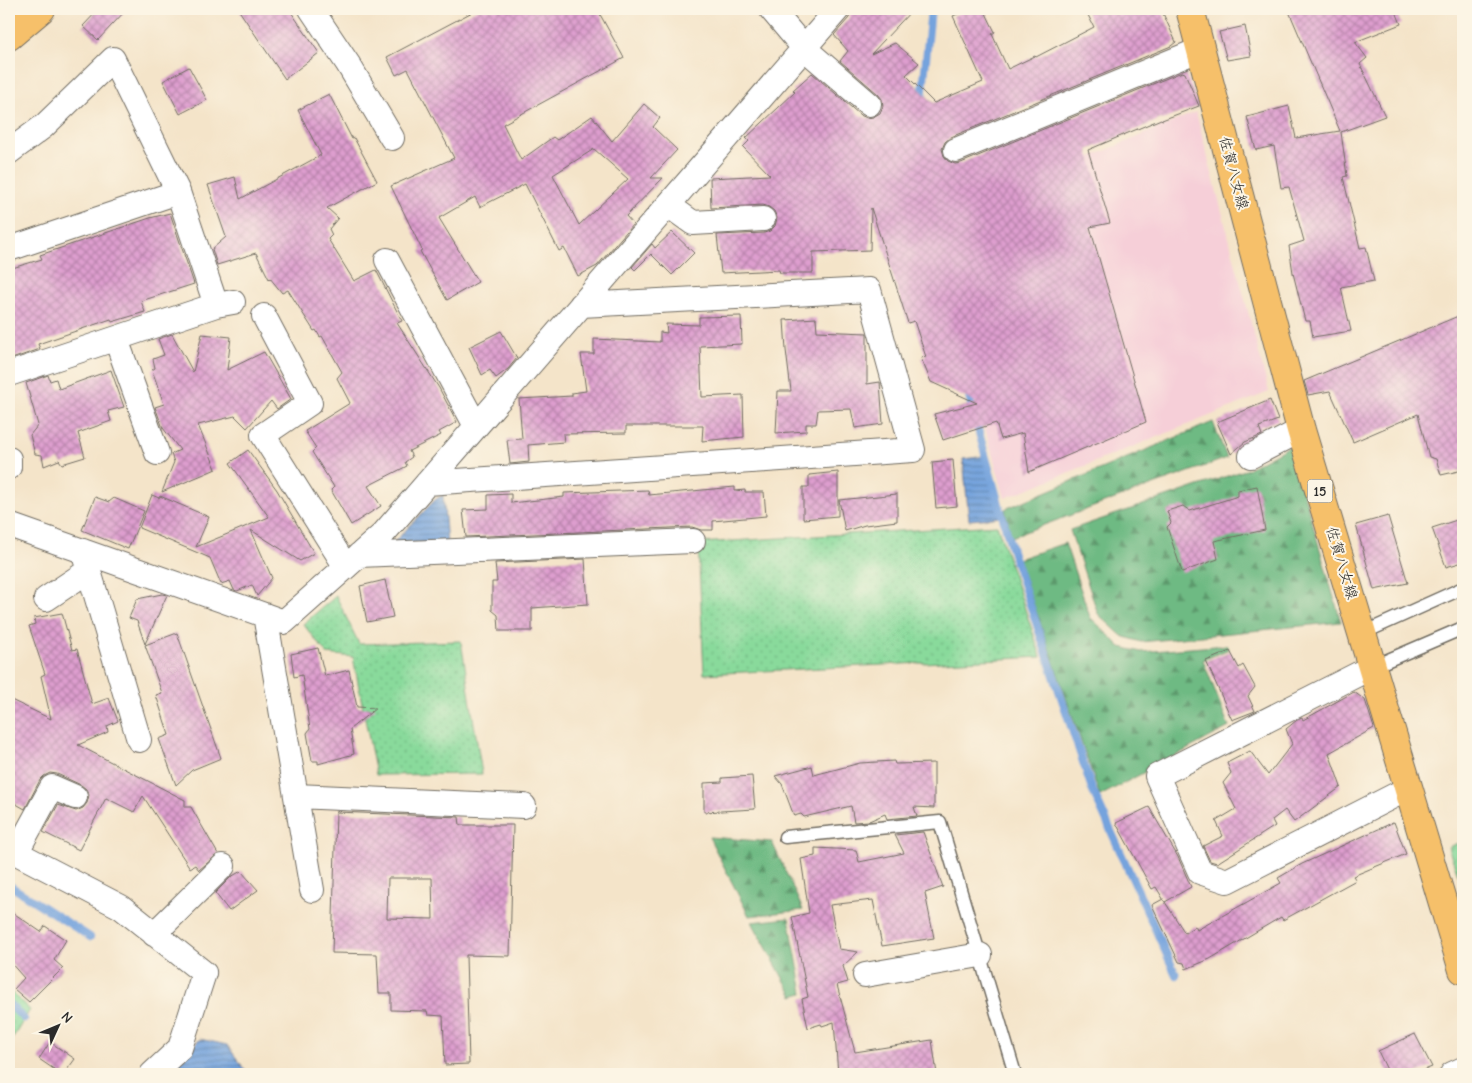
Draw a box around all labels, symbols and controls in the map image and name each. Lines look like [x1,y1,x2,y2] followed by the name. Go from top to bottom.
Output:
[1216,134,1252,212] street label: 佐賀八女線
[1308,480,1332,502] road number: 15
[1322,524,1362,602] street label: 佐賀八女線
[32,1000,82,1050] north arrow
[58,1008,76,1027] text: N

